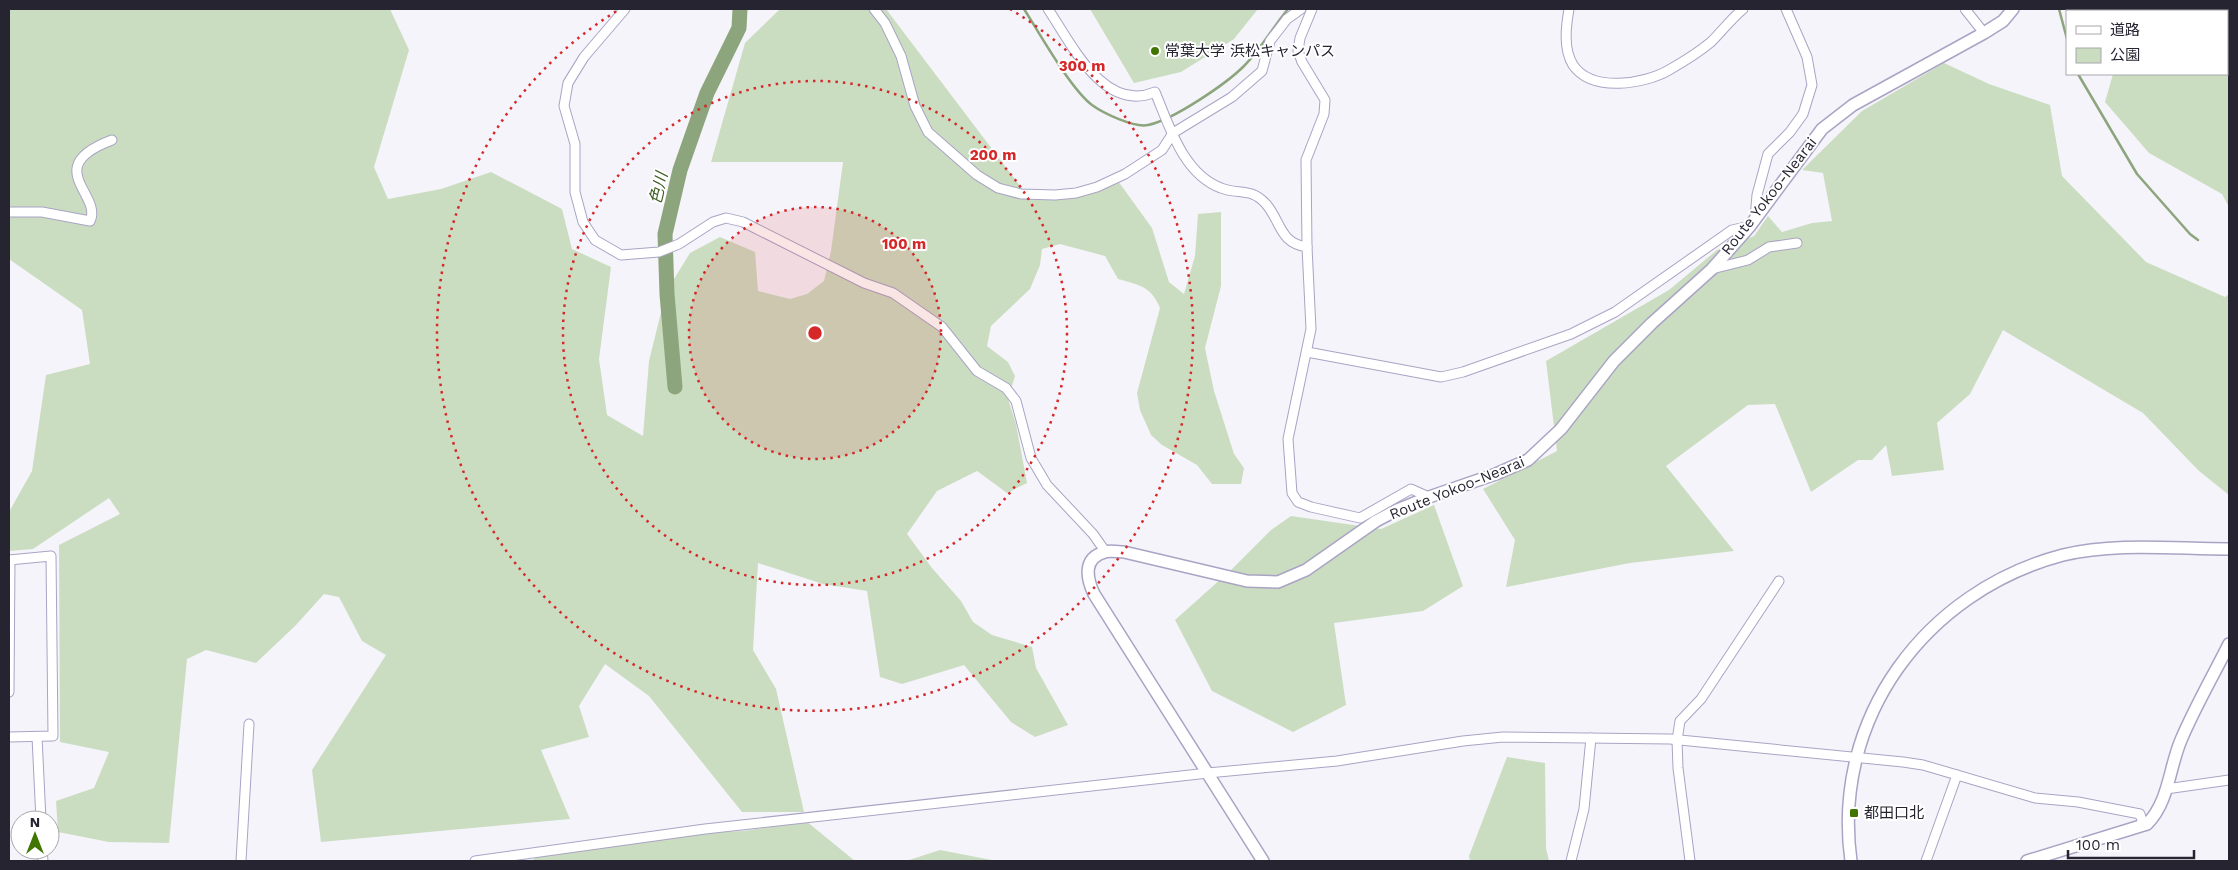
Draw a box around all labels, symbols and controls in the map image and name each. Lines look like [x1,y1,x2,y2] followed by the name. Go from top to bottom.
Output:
[2066,10,2228,75] legend
[2110,21,2140,39] text: 道路
[1165,42,1335,60] place label: 常葉大学 浜松キャンパス
[1149,45,1161,57] marker: 常葉大学 浜松キャンパス
[2110,46,2140,64] text: 公園
[1059,57,1105,75] text: 300 m
[1718,134,1820,258] street label: Route Yokoo-Nearai
[970,146,1016,164] text: 200 m
[646,168,672,206] water label: 色川
[882,235,926,253] text: 100 m
[806,324,824,342] centre of rings
[1387,453,1527,523] street label: Route Yokoo-Nearai
[1864,804,1924,822] place label: 都田口北
[1848,807,1860,819] marker: 都田口北
[10,810,60,860] north arrow
[30,814,40,830] text: N
[2068,828,2194,860] scale bar
[2076,836,2120,854] text: 100 m

